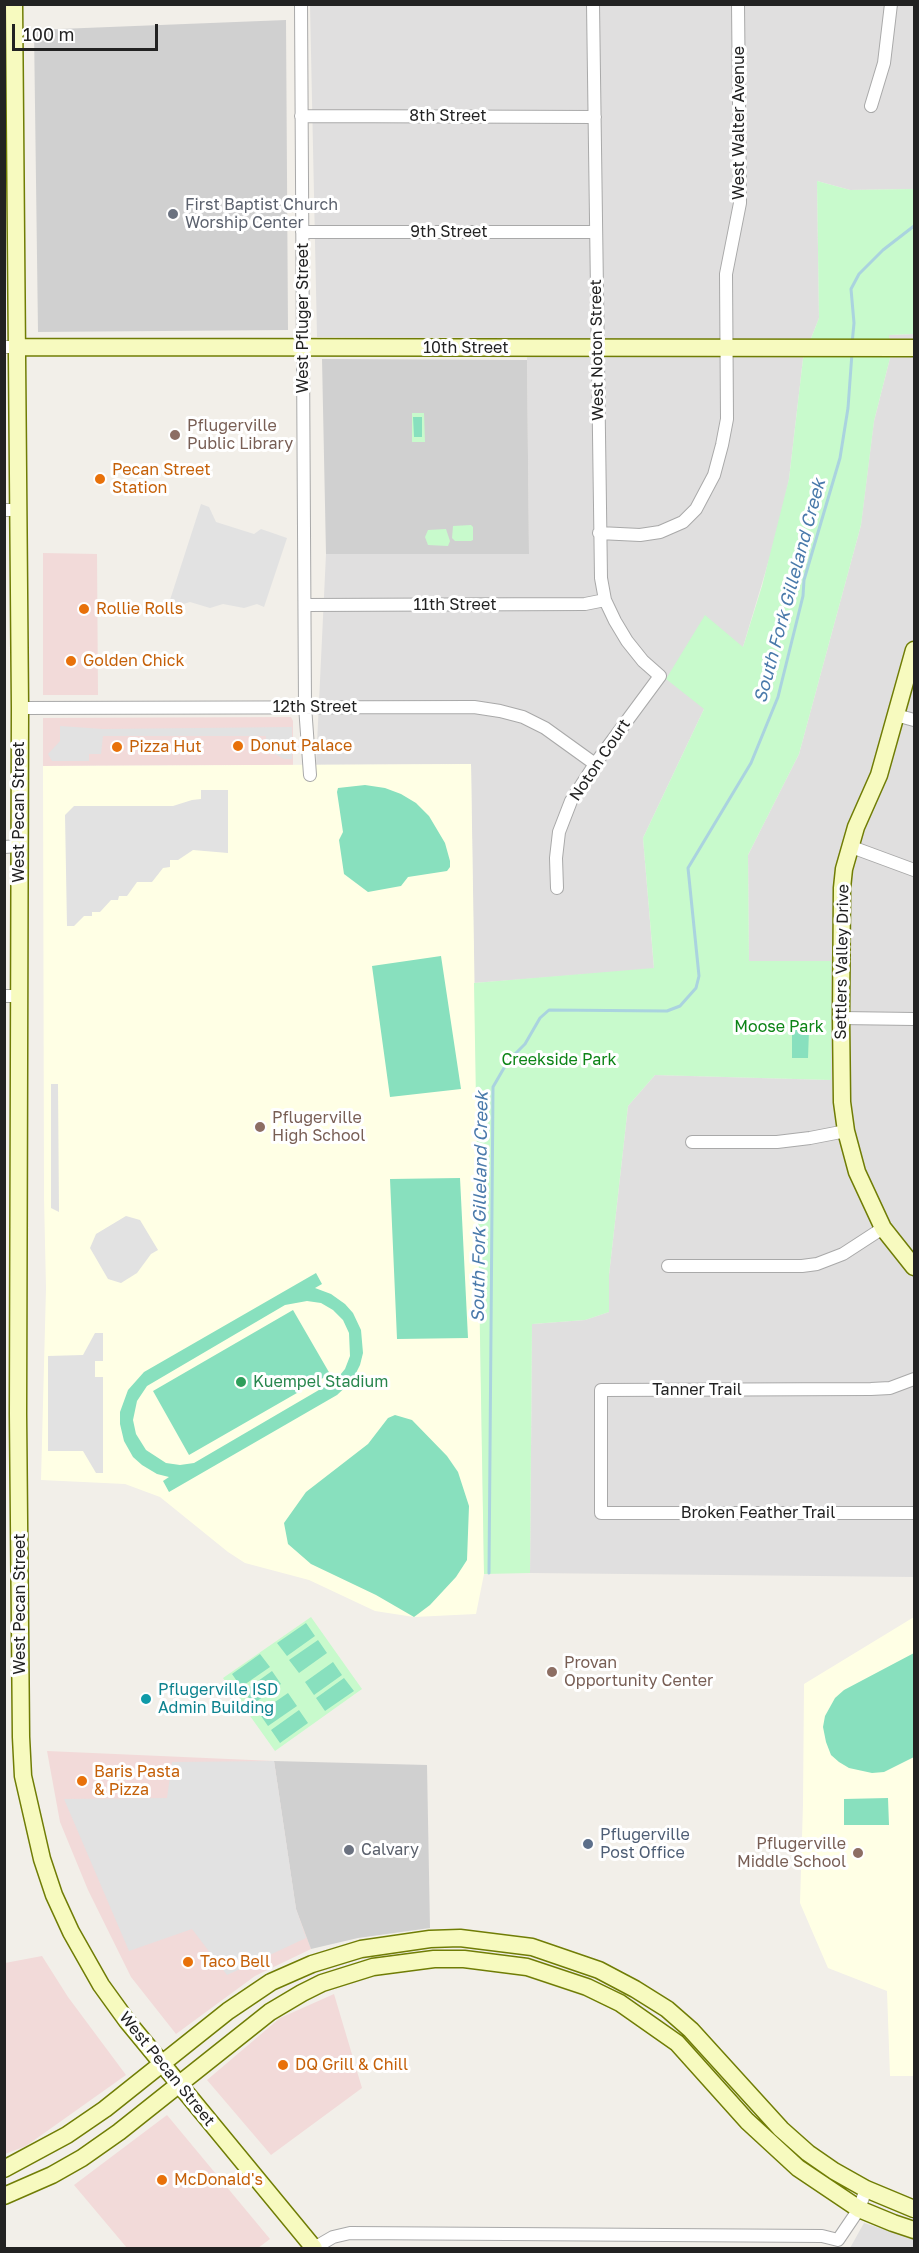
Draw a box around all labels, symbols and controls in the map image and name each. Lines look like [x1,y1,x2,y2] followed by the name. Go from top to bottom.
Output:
[15,12,160,50] scale bar
[23,23,74,45] text: 100 m
[729,46,749,200] street label: West Walter Avenue
[409,106,487,126] street label: 8th Street
[185,195,338,233] place label: First Baptist Church Worship Center
[166,207,180,221] marker: First Baptist Church Worship Center
[410,222,488,242] street label: 9th Street
[293,243,313,393] street label: West Pfluger Street
[586,279,608,421] street label: West Noton Street
[423,338,509,358] street label: 10th Street
[187,416,293,454] place label: Pflugerville Public Library
[168,428,182,442] marker: Pflugerville Public Library
[112,460,211,498] place label: Pecan Street Station
[93,472,107,486] marker: Pecan Street Station
[750,477,830,705] water label: South Fork Gilleland Creek
[413,595,497,615] street label: 11th Street
[96,599,183,619] place label: Rollie Rolls
[77,602,91,616] marker: Rollie Rolls
[83,651,185,671] place label: Golden Chick
[64,654,78,668] marker: Golden Chick
[273,697,357,717] street label: 12th Street
[566,715,634,805] street label: Noton Court
[250,736,352,756] place label: Donut Palace
[129,737,202,757] place label: Pizza Hut
[231,739,245,753] marker: Donut Palace
[110,740,124,754] marker: Pizza Hut
[9,741,29,883] street label: West Pecan Street
[831,884,853,1040] street label: Settlers Valley Drive
[734,1017,824,1037] park label: Moose Park
[501,1050,617,1070] park label: Creekside Park
[467,1091,493,1323] water label: South Fork Gilleland Creek
[272,1108,365,1146] place label: Pflugerville High School
[253,1120,267,1134] marker: Pflugerville High School
[253,1372,388,1392] place label: Kuempel Stadium
[234,1375,248,1389] marker: Kuempel Stadium
[652,1380,742,1400] street label: Tanner Trail
[681,1503,835,1523] street label: Broken Feather Trail
[10,1533,30,1675] street label: West Pecan Street
[564,1653,713,1691] place label: Provan Opportunity Center
[545,1665,559,1679] marker: Provan Opportunity Center
[158,1680,278,1718] place label: Pflugerville ISD Admin Building
[139,1692,153,1706] marker: Pflugerville ISD Admin Building
[94,1762,180,1800] place label: Baris Pasta & Pizza
[75,1774,89,1788] marker: Baris Pasta & Pizza
[600,1825,690,1863] place label: Pflugerville Post Office
[737,1834,846,1872] place label: Pflugerville Middle School
[581,1837,595,1851] marker: Pflugerville Post Office
[361,1840,419,1860] place label: Calvary
[342,1843,356,1857] marker: Calvary
[851,1846,865,1860] marker: Pflugerville Middle School
[200,1952,270,1972] place label: Taco Bell
[181,1955,195,1969] marker: Taco Bell
[115,2008,219,2130] street label: West Pecan Street
[295,2055,408,2075] place label: DQ Grill & Chill
[276,2058,290,2072] marker: DQ Grill & Chill
[174,2170,263,2190] place label: McDonald's
[155,2173,169,2187] marker: McDonald's

